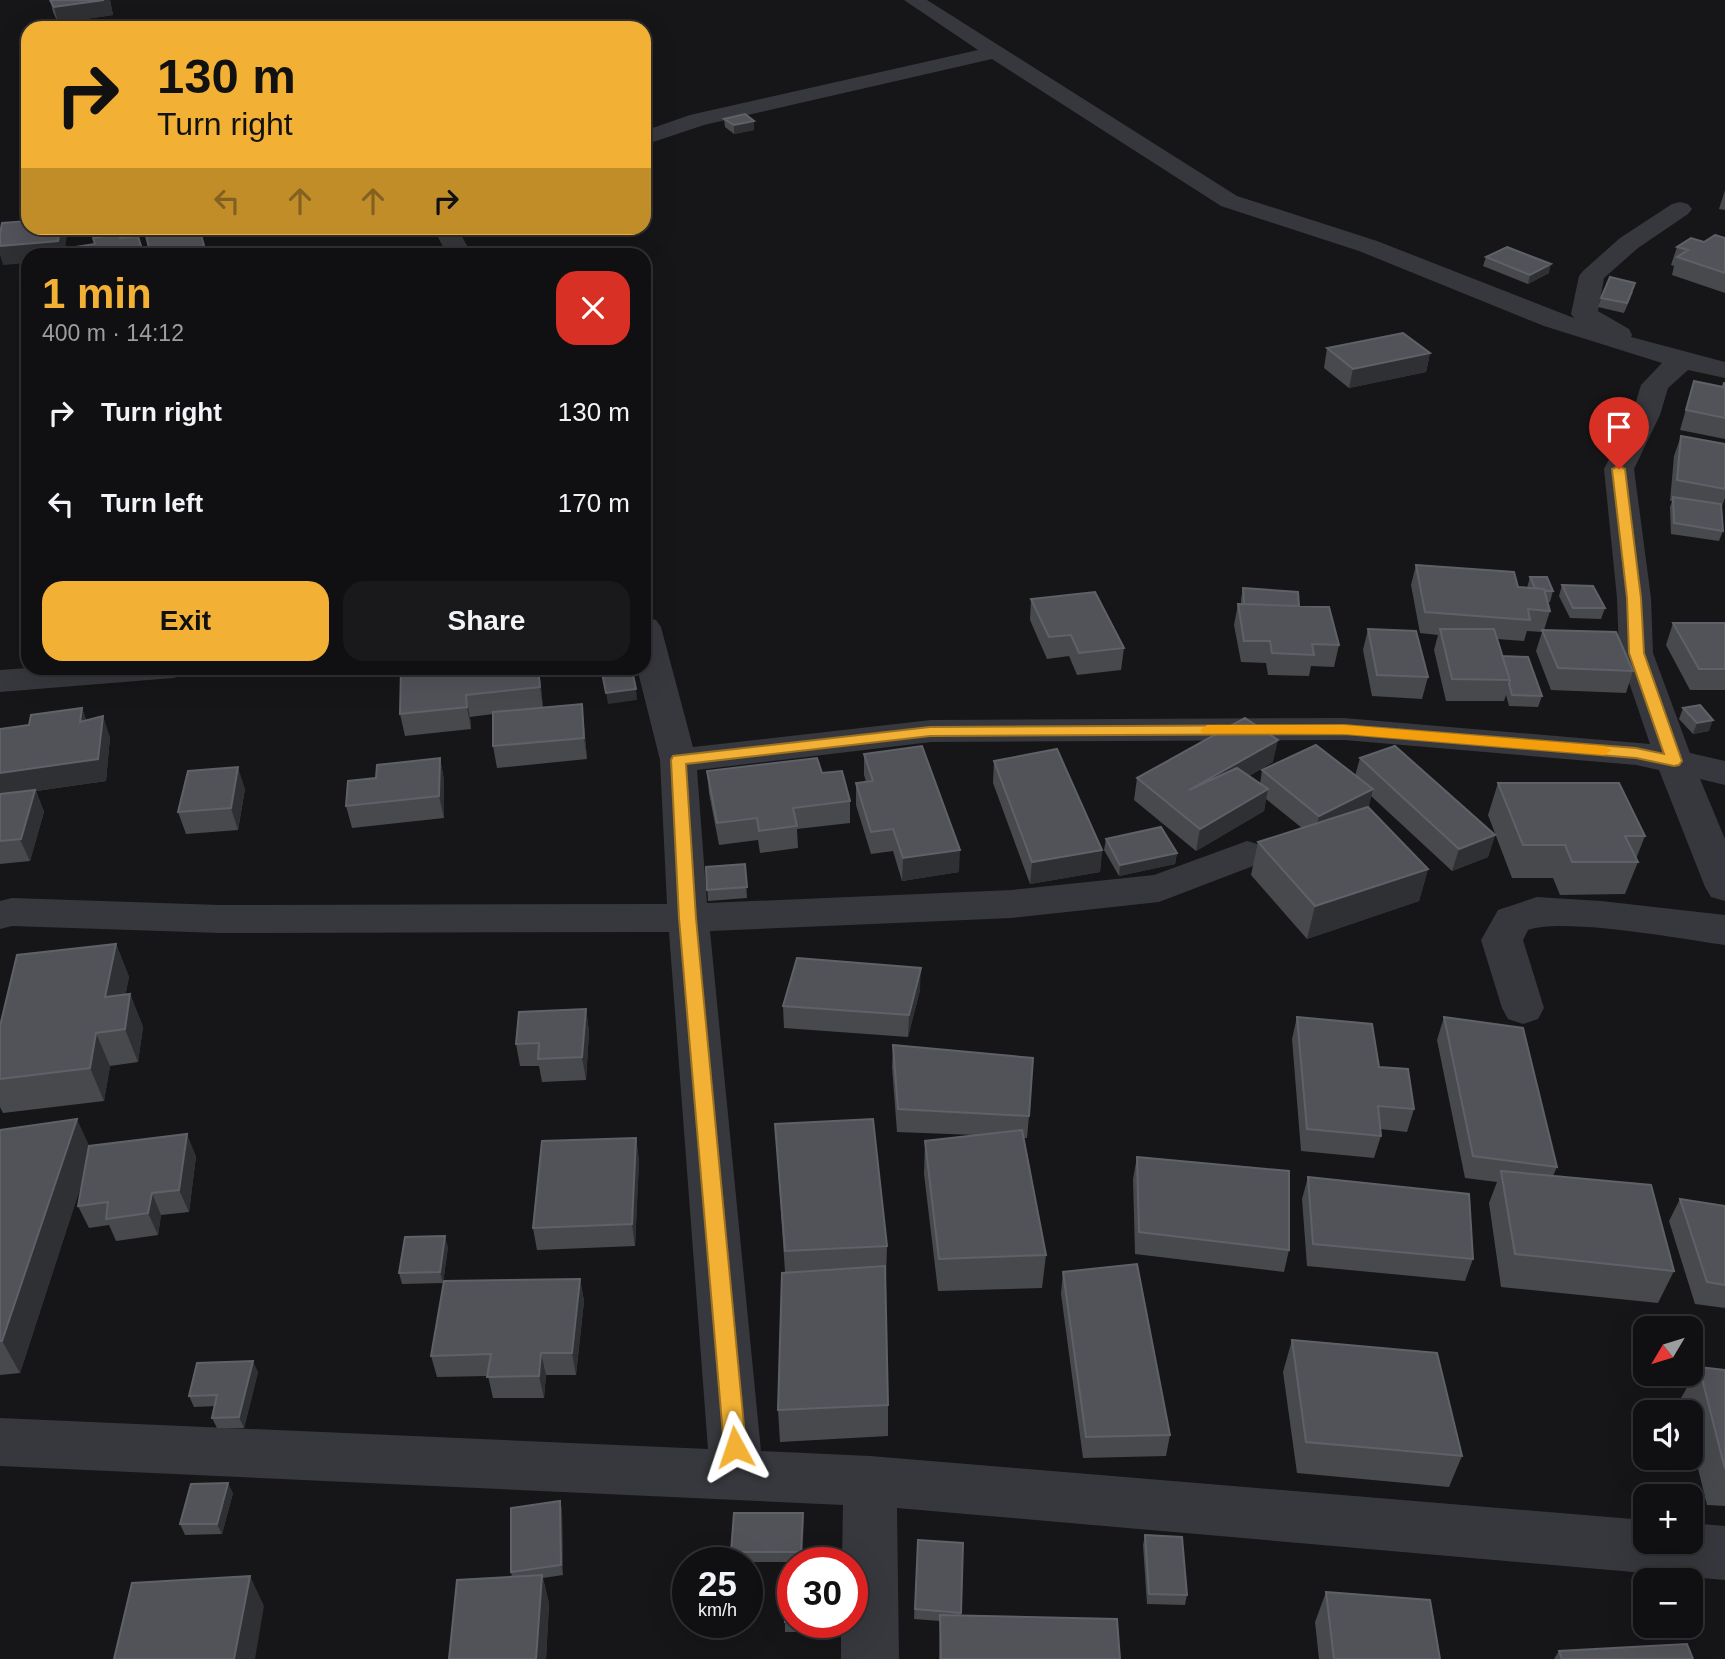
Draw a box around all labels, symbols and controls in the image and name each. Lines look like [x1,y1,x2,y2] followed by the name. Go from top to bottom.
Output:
[42,49,133,140] icon: right
[157,49,296,103] text: 130 m
[157,106,293,142] text: Turn right
[208,182,246,220] icon: left
[281,182,319,220] icon: ahead
[354,182,392,220] icon: ahead
[427,182,465,220] icon: right
[42,270,152,317] text: 1 min
[556,271,630,345] button: close
[42,320,184,346] text: 400 m · 14:12
[42,394,80,432] icon: right
[101,397,222,427] text: Turn right
[558,397,630,427] text: 130 m
[1589,397,1649,469] pin
[1600,408,1638,446] icon: arrive
[42,485,80,523] icon: left
[101,488,203,518] text: Turn left
[558,488,630,518] text: 170 m
[42,581,329,661] button: Exit
[343,581,630,661] button: Share
[1633,1316,1703,1386] north arrow
[1633,1316,1703,1638] map controls
[1633,1400,1703,1470] button: sound
[698,1410,772,1484] position arrow
[1633,1484,1703,1554] button: +
[777,1547,868,1638] speed limit sign: 30
[698,1564,737,1603] text: 25
[1633,1568,1703,1638] button: −
[698,1600,737,1620] text: km/h

